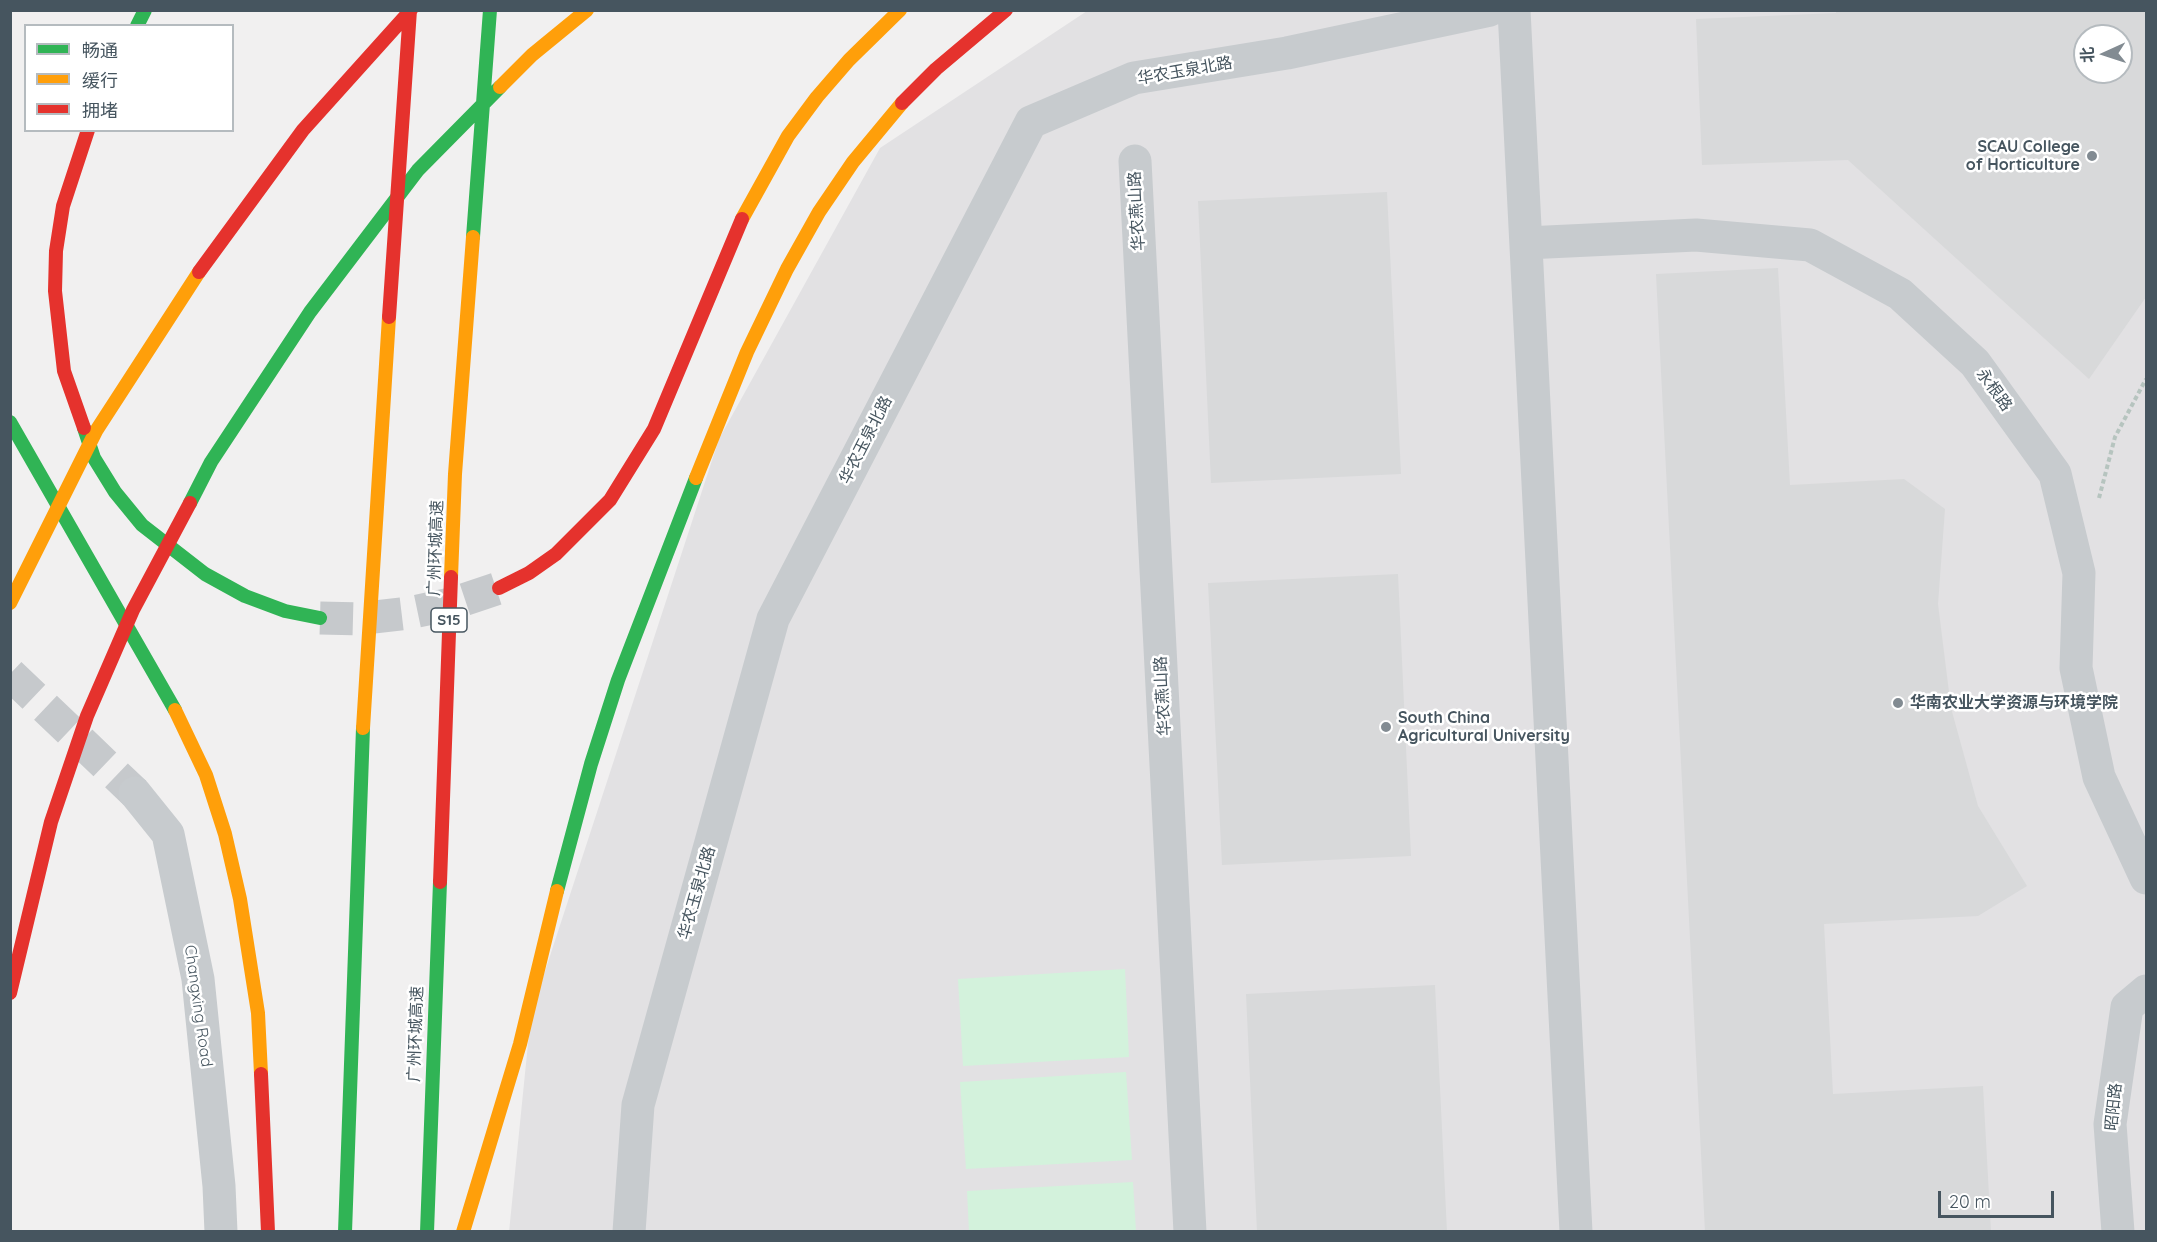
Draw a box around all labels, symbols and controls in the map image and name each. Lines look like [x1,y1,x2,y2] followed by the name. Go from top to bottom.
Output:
[24,24,234,132] legend
[2073,24,2133,84] north arrow
[82,39,118,62] text: 畅通
[2077,46,2097,63] text: 北
[1136,53,1234,89] street label: 华农玉泉北路
[82,69,118,92] text: 缓行
[82,99,118,122] text: 拥堵
[1966,137,2080,175] place label: SCAU College of Horticulture
[2085,149,2099,163] marker: SCAU College of Horticulture
[1125,171,1149,251] street label: 华农燕山路
[1972,365,2016,415] street label: 永根路
[836,393,896,487] street label: 华农玉泉北路
[425,500,447,596] street label: 广州环城高速
[431,608,467,632] road number: S15
[1151,656,1175,736] street label: 华农燕山路
[1910,693,2118,713] place label: 华南农业大学资源与环境学院
[1891,696,1905,710] marker: 华南农业大学资源与环境学院
[1398,708,1570,746] place label: South China Agricultural University
[1379,720,1393,734] marker: South China Agricultural University
[675,844,719,942] street label: 华农玉泉北路
[180,944,216,1068] street label: Changxing Road
[405,986,427,1082] street label: 广州环城高速
[2102,1082,2126,1132] street label: 昭阳路
[1941,1179,2056,1217] scale bar
[1949,1190,1991,1213] text: 20 m

